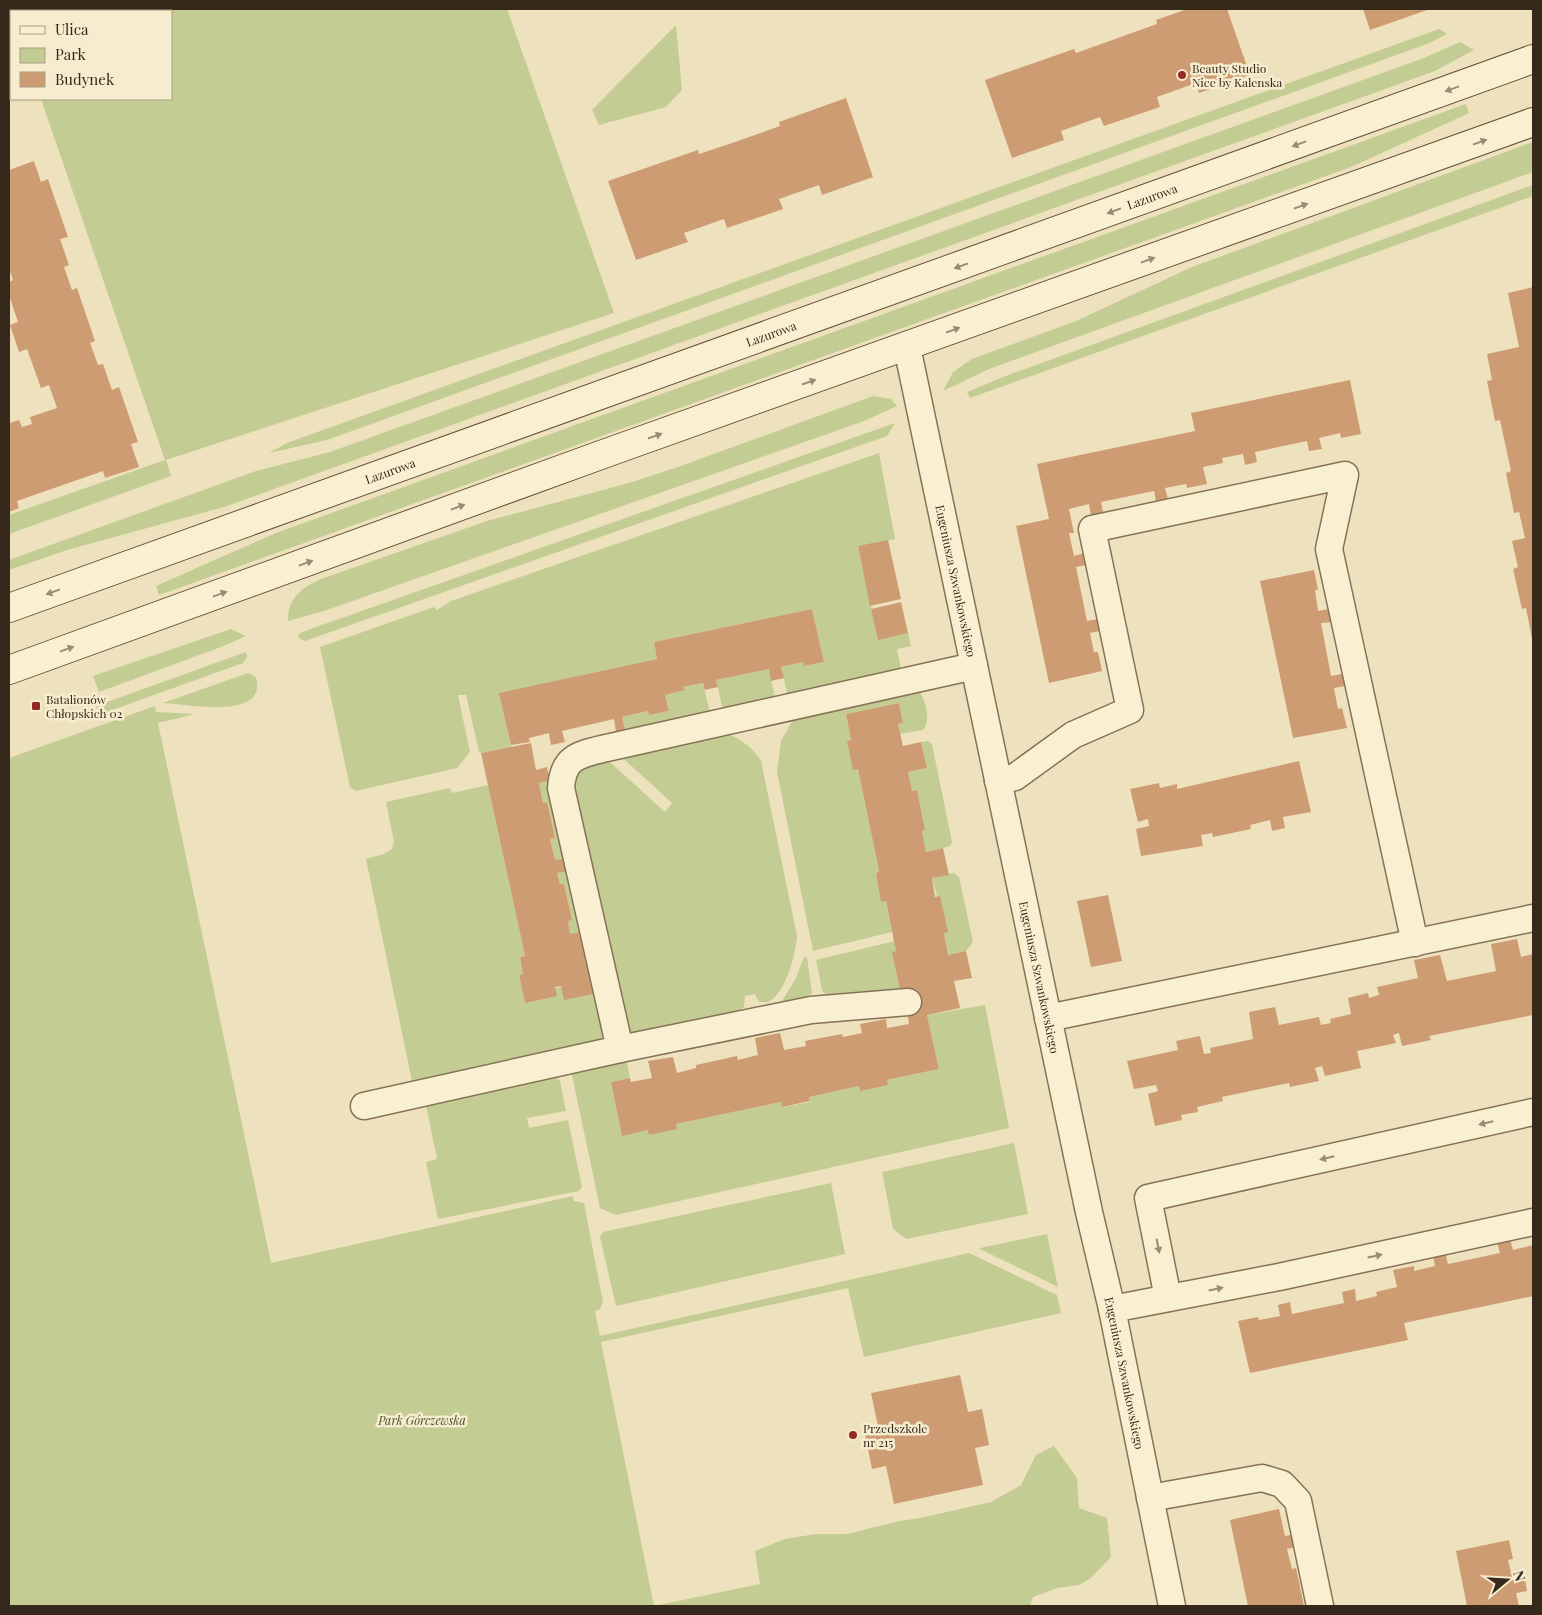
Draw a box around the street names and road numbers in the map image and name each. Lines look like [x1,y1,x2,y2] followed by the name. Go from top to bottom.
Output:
[1125,180,1180,213] street label: Lazurowa
[744,317,798,350] street label: Lazurowa
[363,454,417,487] street label: Lazurowa
[932,503,980,659] street label: Eugeniusza Szwankowskiego
[1016,900,1063,1055] street label: Eugeniusza Szwankowskiego
[1101,1295,1148,1451] street label: Eugeniusza Szwankowskiego

